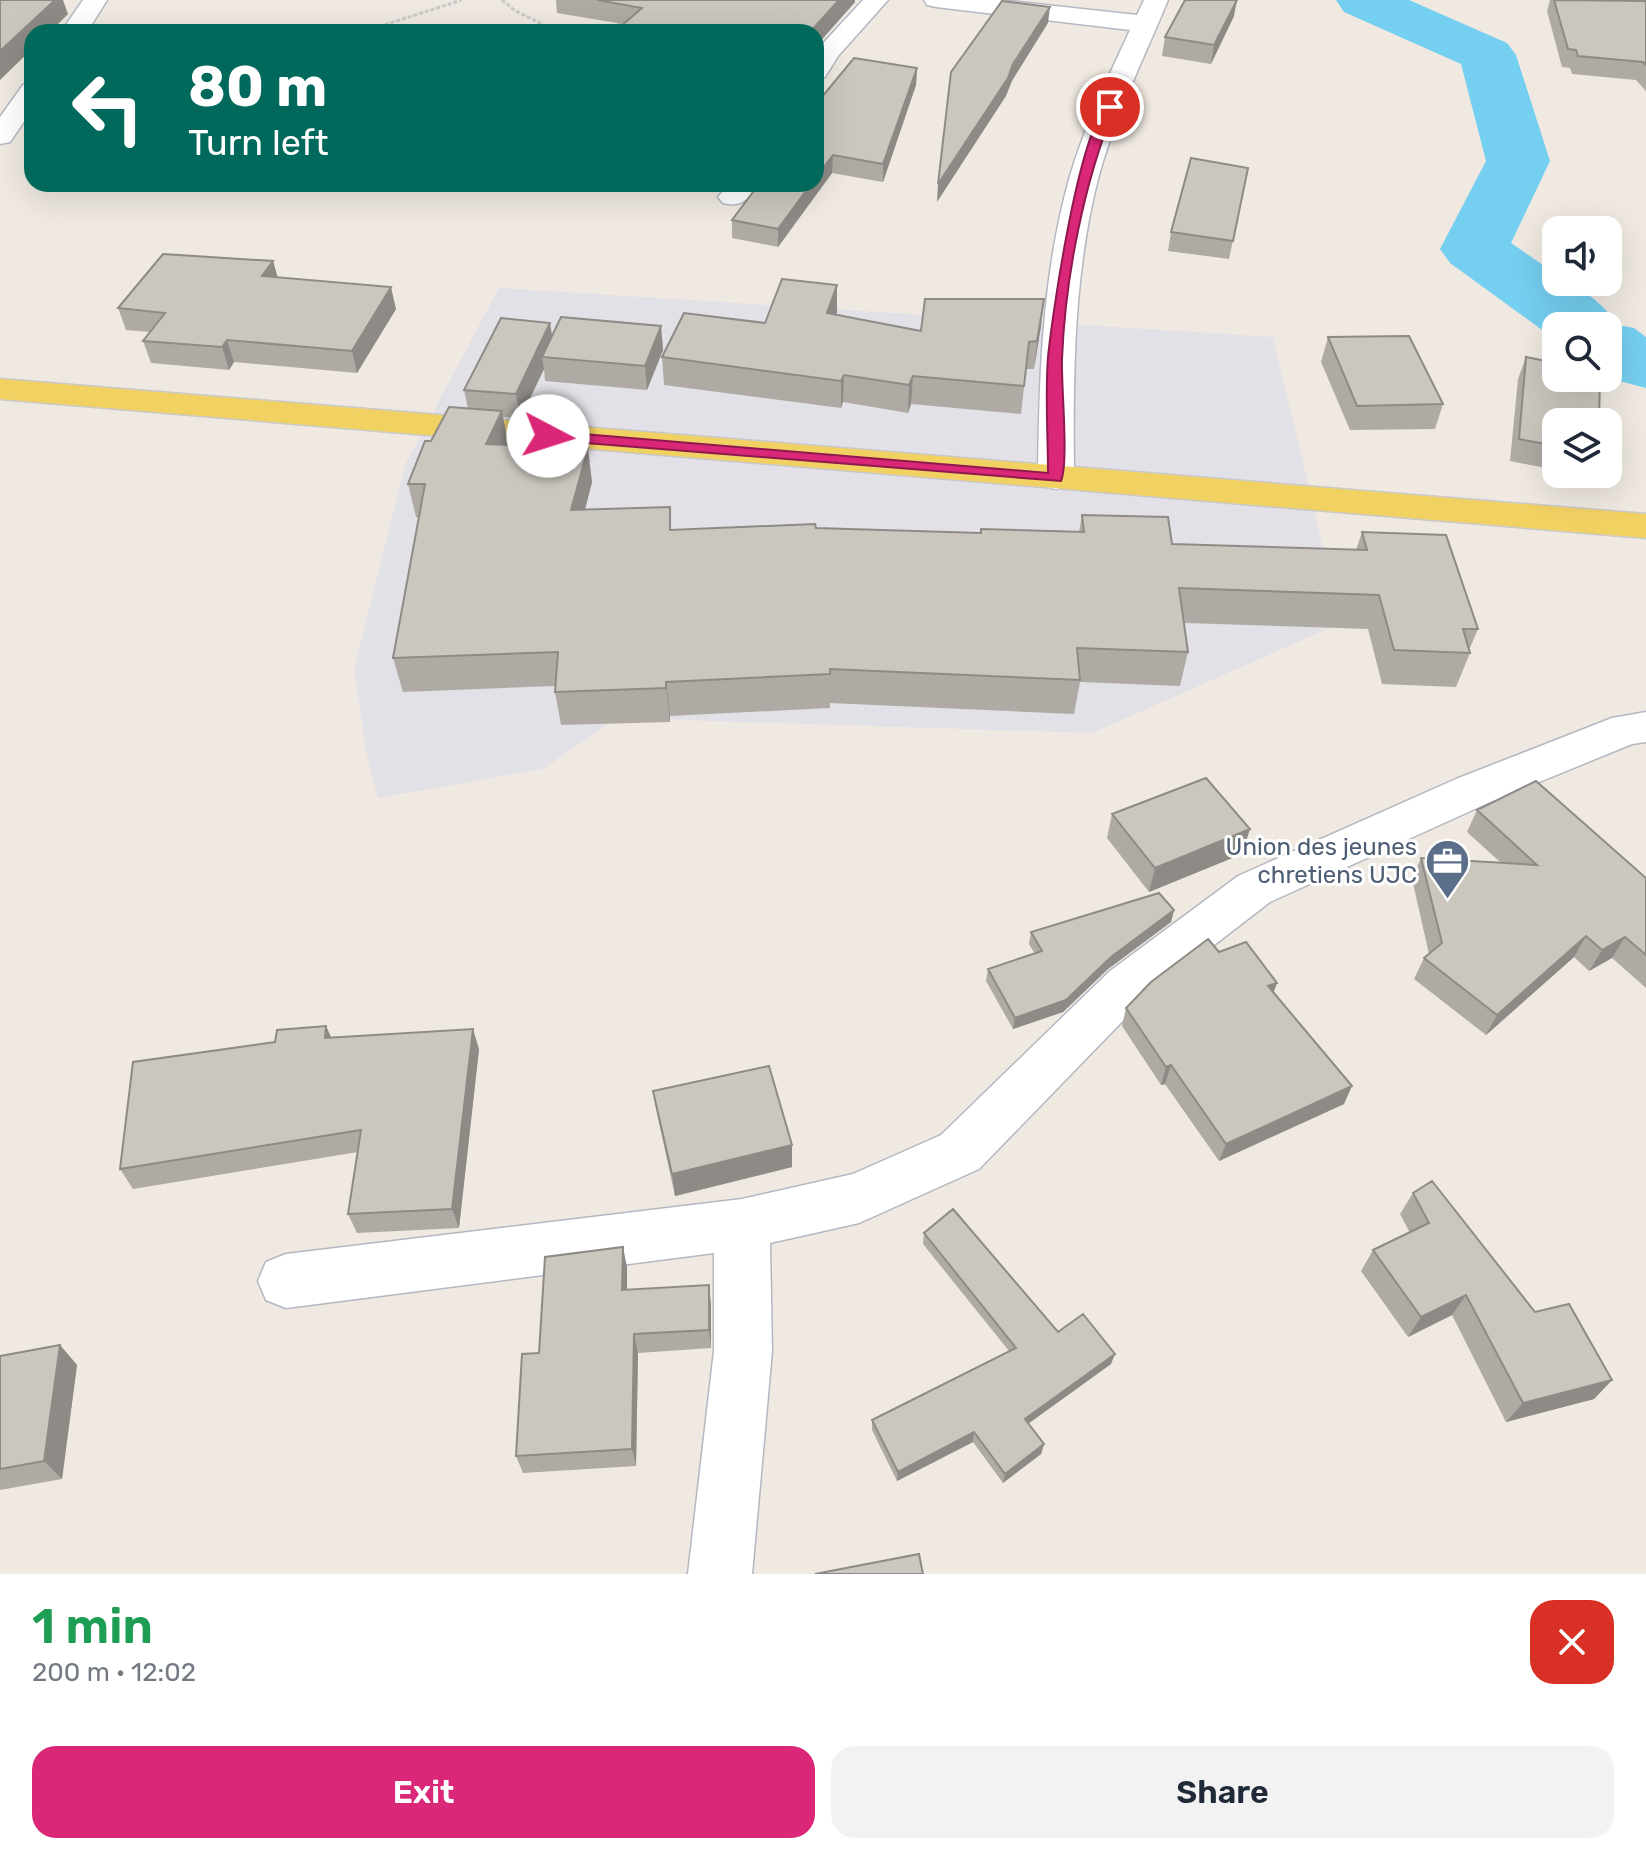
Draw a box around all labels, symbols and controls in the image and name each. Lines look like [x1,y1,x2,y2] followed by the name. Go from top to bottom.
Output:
[188,54,327,120] text: 80 m
[56,56,160,160] icon: left
[1076,73,1144,141] pin
[1088,85,1132,129] icon: arrive
[188,121,329,164] text: Turn left
[1542,216,1622,488] map controls
[1542,216,1622,296] button: sound
[1542,312,1622,392] button: search
[506,394,590,478] position arrow
[1542,408,1622,488] button: layers
[1226,833,1417,889] place label: Union des jeunes chretiens UJC
[1424,837,1472,900] office icon: Union des jeunes chretiens UJC
[32,1598,153,1655] text: 1 min
[1530,1600,1614,1684] button: close
[32,1657,196,1688] text: 200 m · 12:02
[32,1746,815,1838] button: Exit
[831,1746,1614,1838] button: Share

